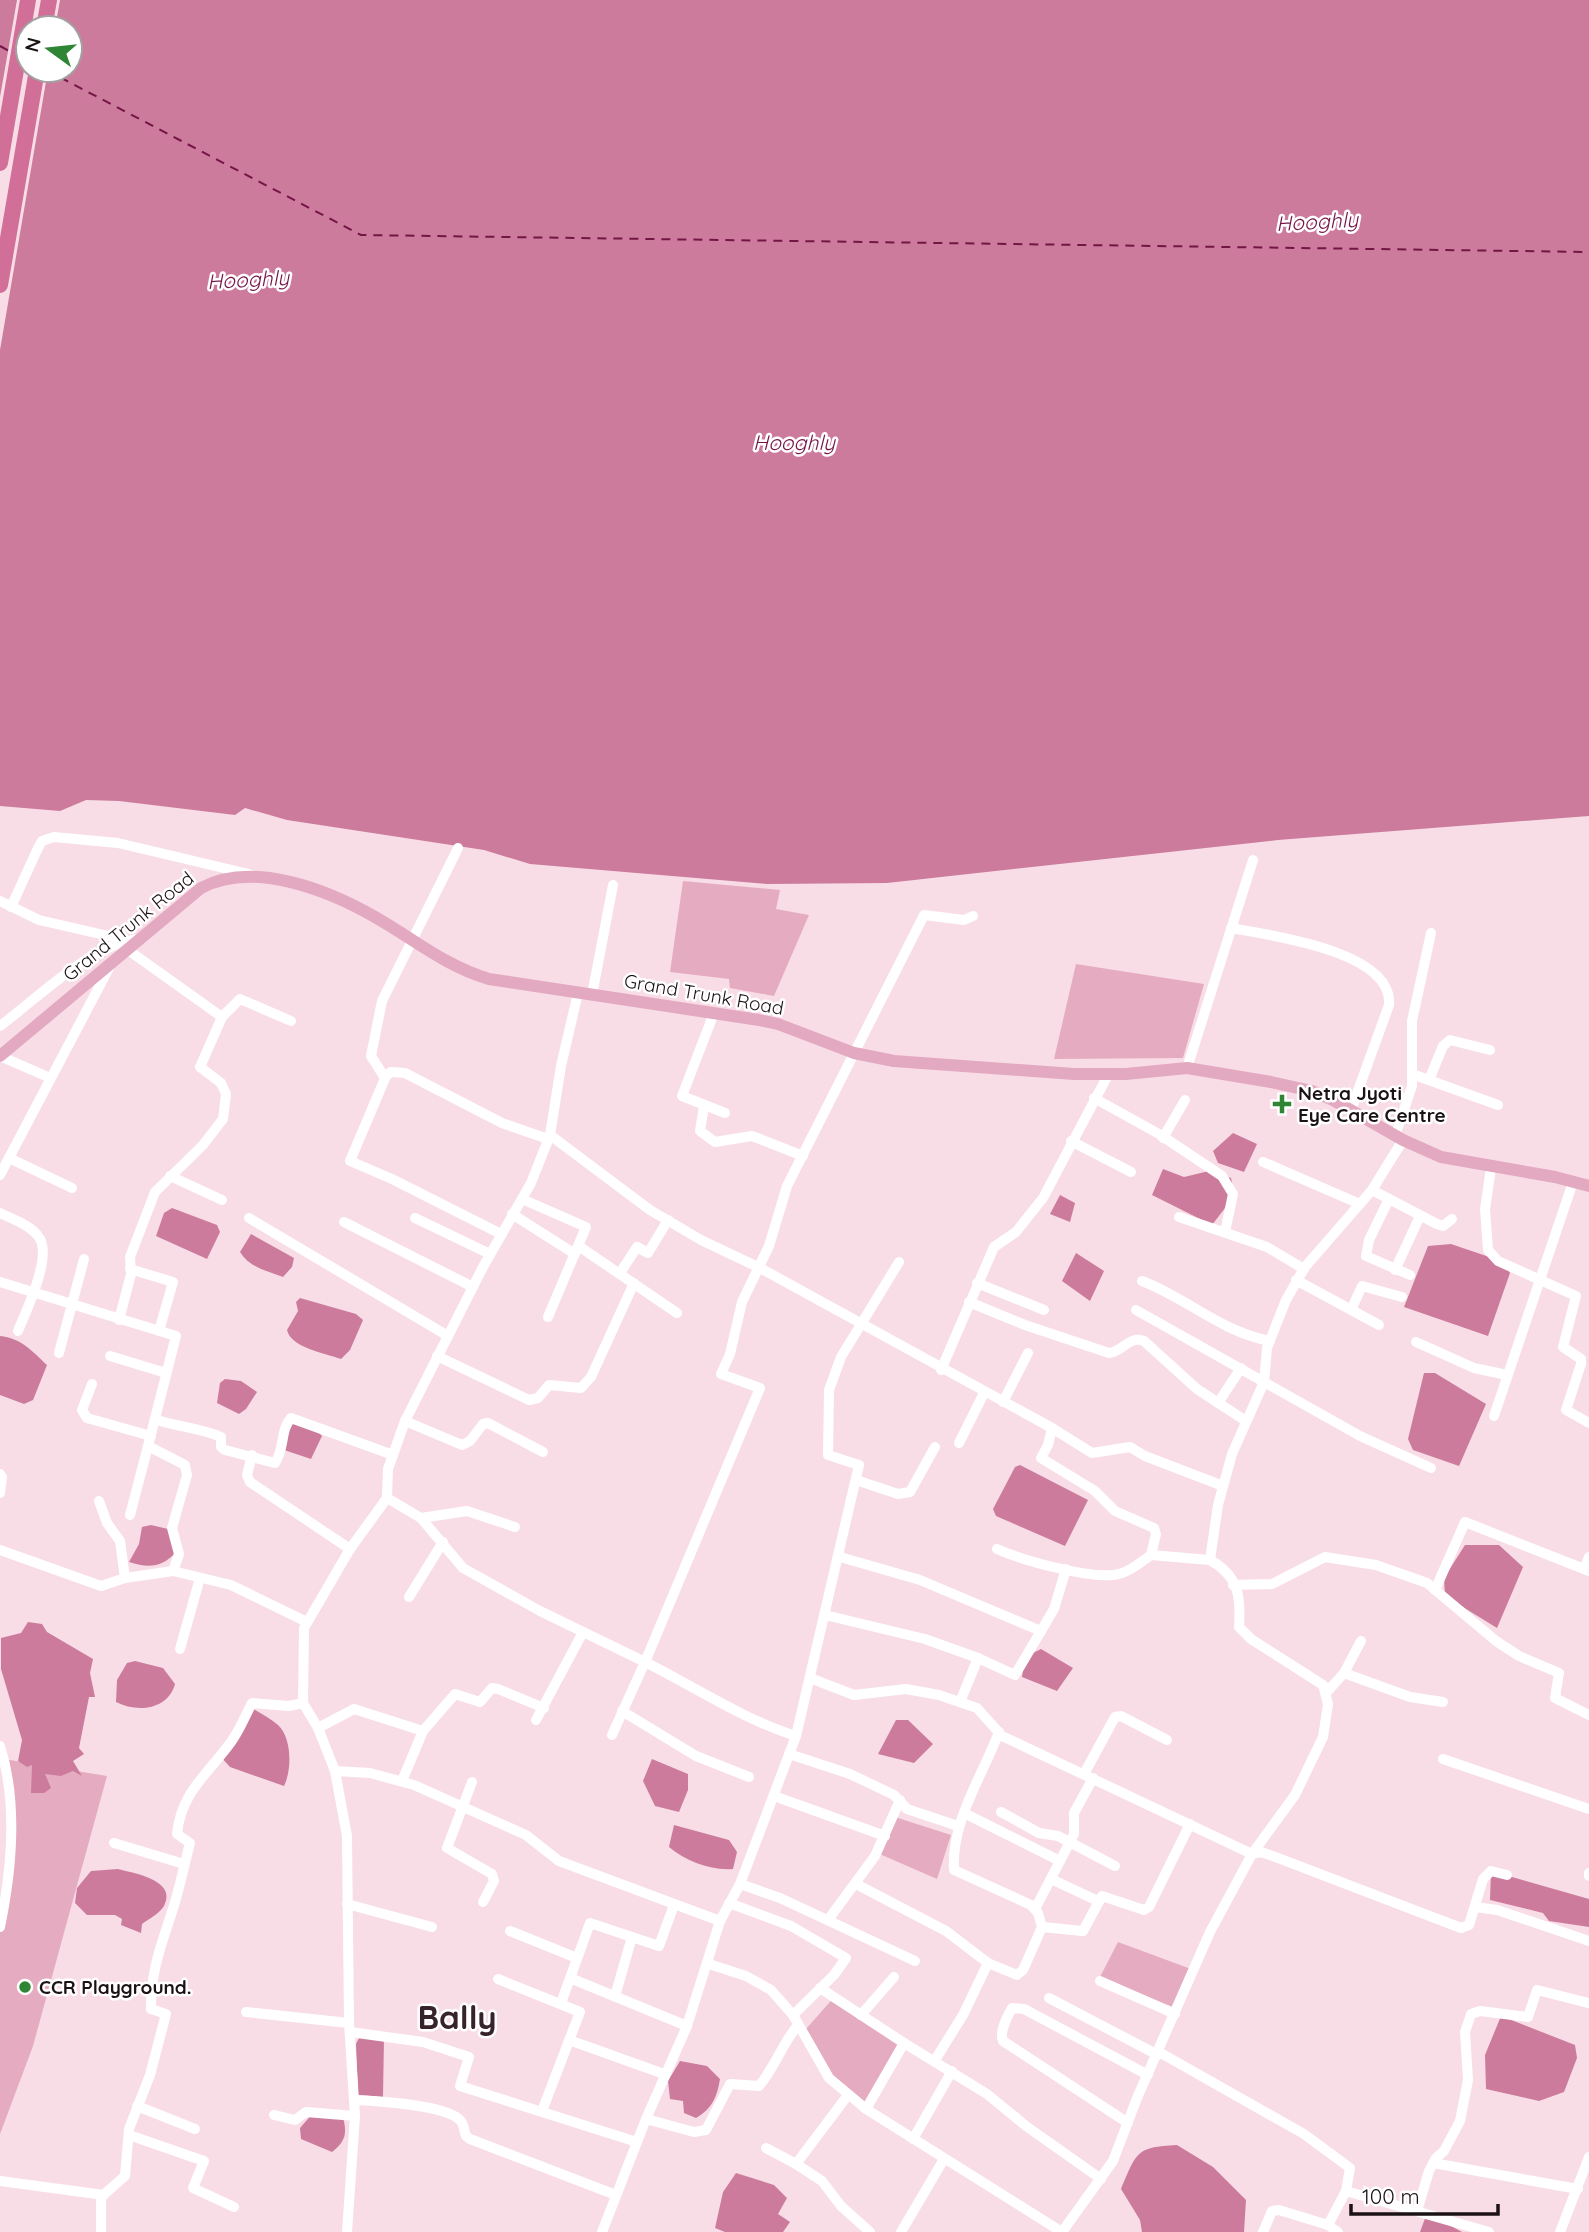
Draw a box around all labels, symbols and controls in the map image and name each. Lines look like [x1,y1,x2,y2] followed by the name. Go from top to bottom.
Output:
[14,14,84,84] north arrow
[19,35,46,54] text: N
[1275,206,1360,236] water label: Hooghly
[206,264,291,294] water label: Hooghly
[753,429,836,455] water label: Hooghly
[58,866,198,986] street label: Grand Trunk Road
[622,968,786,1020] street label: Grand Trunk Road
[1298,1081,1446,1127] place label: Netra Jyoti Eye Care Centre
[1272,1094,1292,1114] marker: Netra Jyoti Eye Care Centre
[39,1975,192,1999] place label: CCR Playground.
[17,1979,33,1995] marker: CCR Playground.
[417,1996,497,2037] district label: Bally
[1351,2172,1498,2216] scale bar
[1362,2183,1420,2209] text: 100 m

